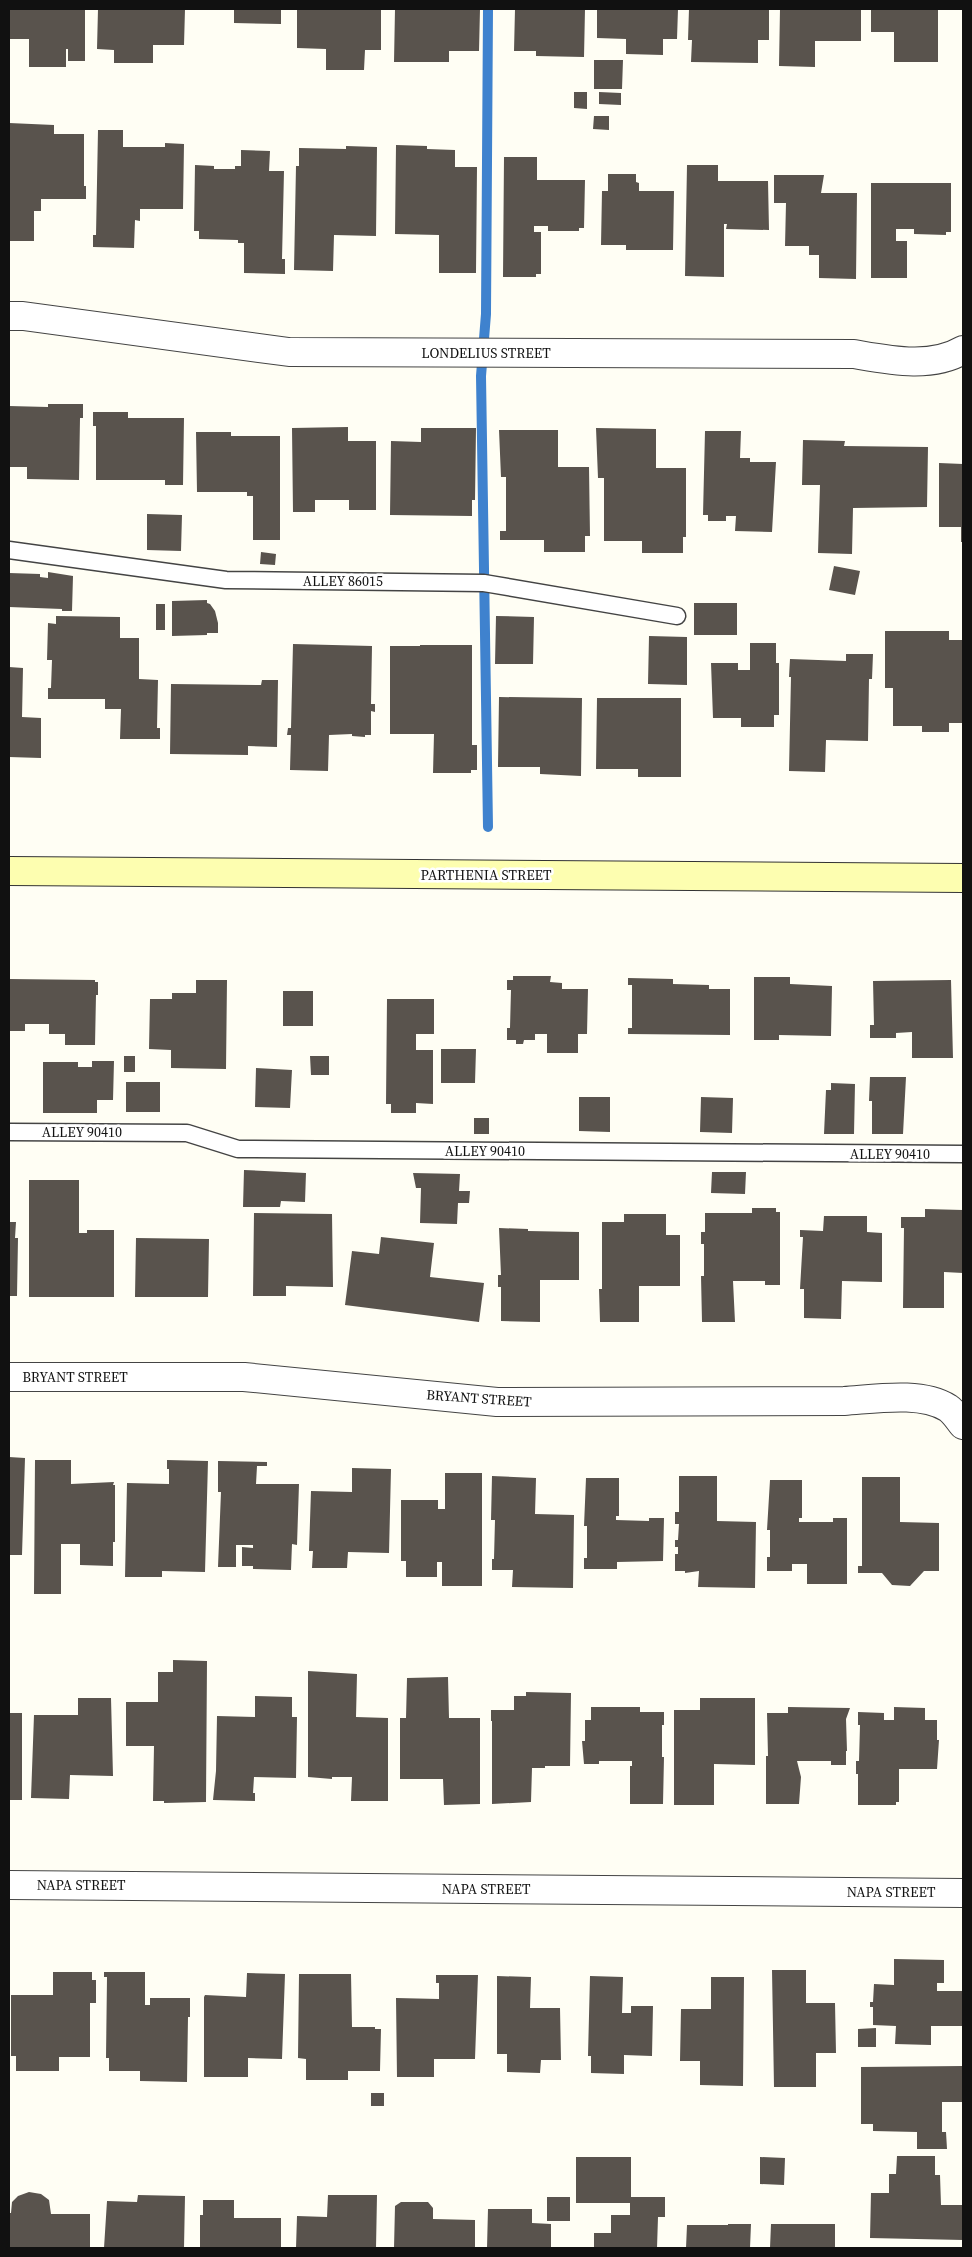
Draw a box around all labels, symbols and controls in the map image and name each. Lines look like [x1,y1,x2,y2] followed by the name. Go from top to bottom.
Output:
[421,343,551,363] street label: LONDELIUS STREET
[303,571,383,591] street label: ALLEY 86015
[421,865,552,885] street label: PARTHENIA STREET
[42,1122,122,1142] street label: ALLEY 90410
[445,1141,525,1161] street label: ALLEY 90410
[850,1144,930,1164] street label: ALLEY 90410
[22,1367,128,1387] street label: BRYANT STREET
[426,1384,533,1412] street label: BRYANT STREET
[37,1875,126,1895] street label: NAPA STREET
[442,1879,531,1899] street label: NAPA STREET
[847,1882,936,1902] street label: NAPA STREET

